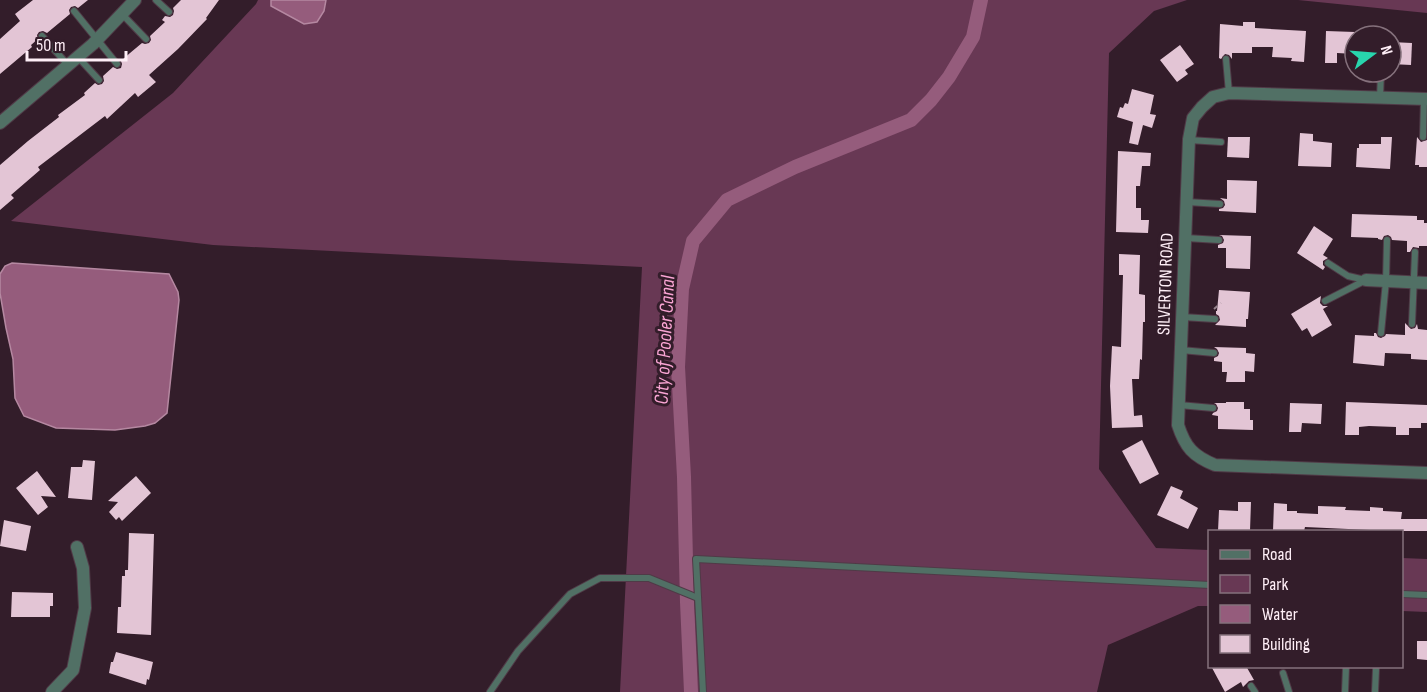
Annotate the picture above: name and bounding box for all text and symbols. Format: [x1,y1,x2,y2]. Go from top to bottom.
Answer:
scale bar [27,24,126,62]
north arrow [1343,24,1403,84]
text: 50 m [36,35,66,56]
text: N [1376,44,1396,57]
street label: SILVERTON ROAD [1153,233,1178,335]
water label: City of Pooler Canal [650,274,680,405]
legend [1208,530,1403,668]
text: Road [1262,544,1292,565]
text: Park [1262,574,1288,595]
text: Water [1262,604,1298,625]
text: Building [1262,634,1310,655]

